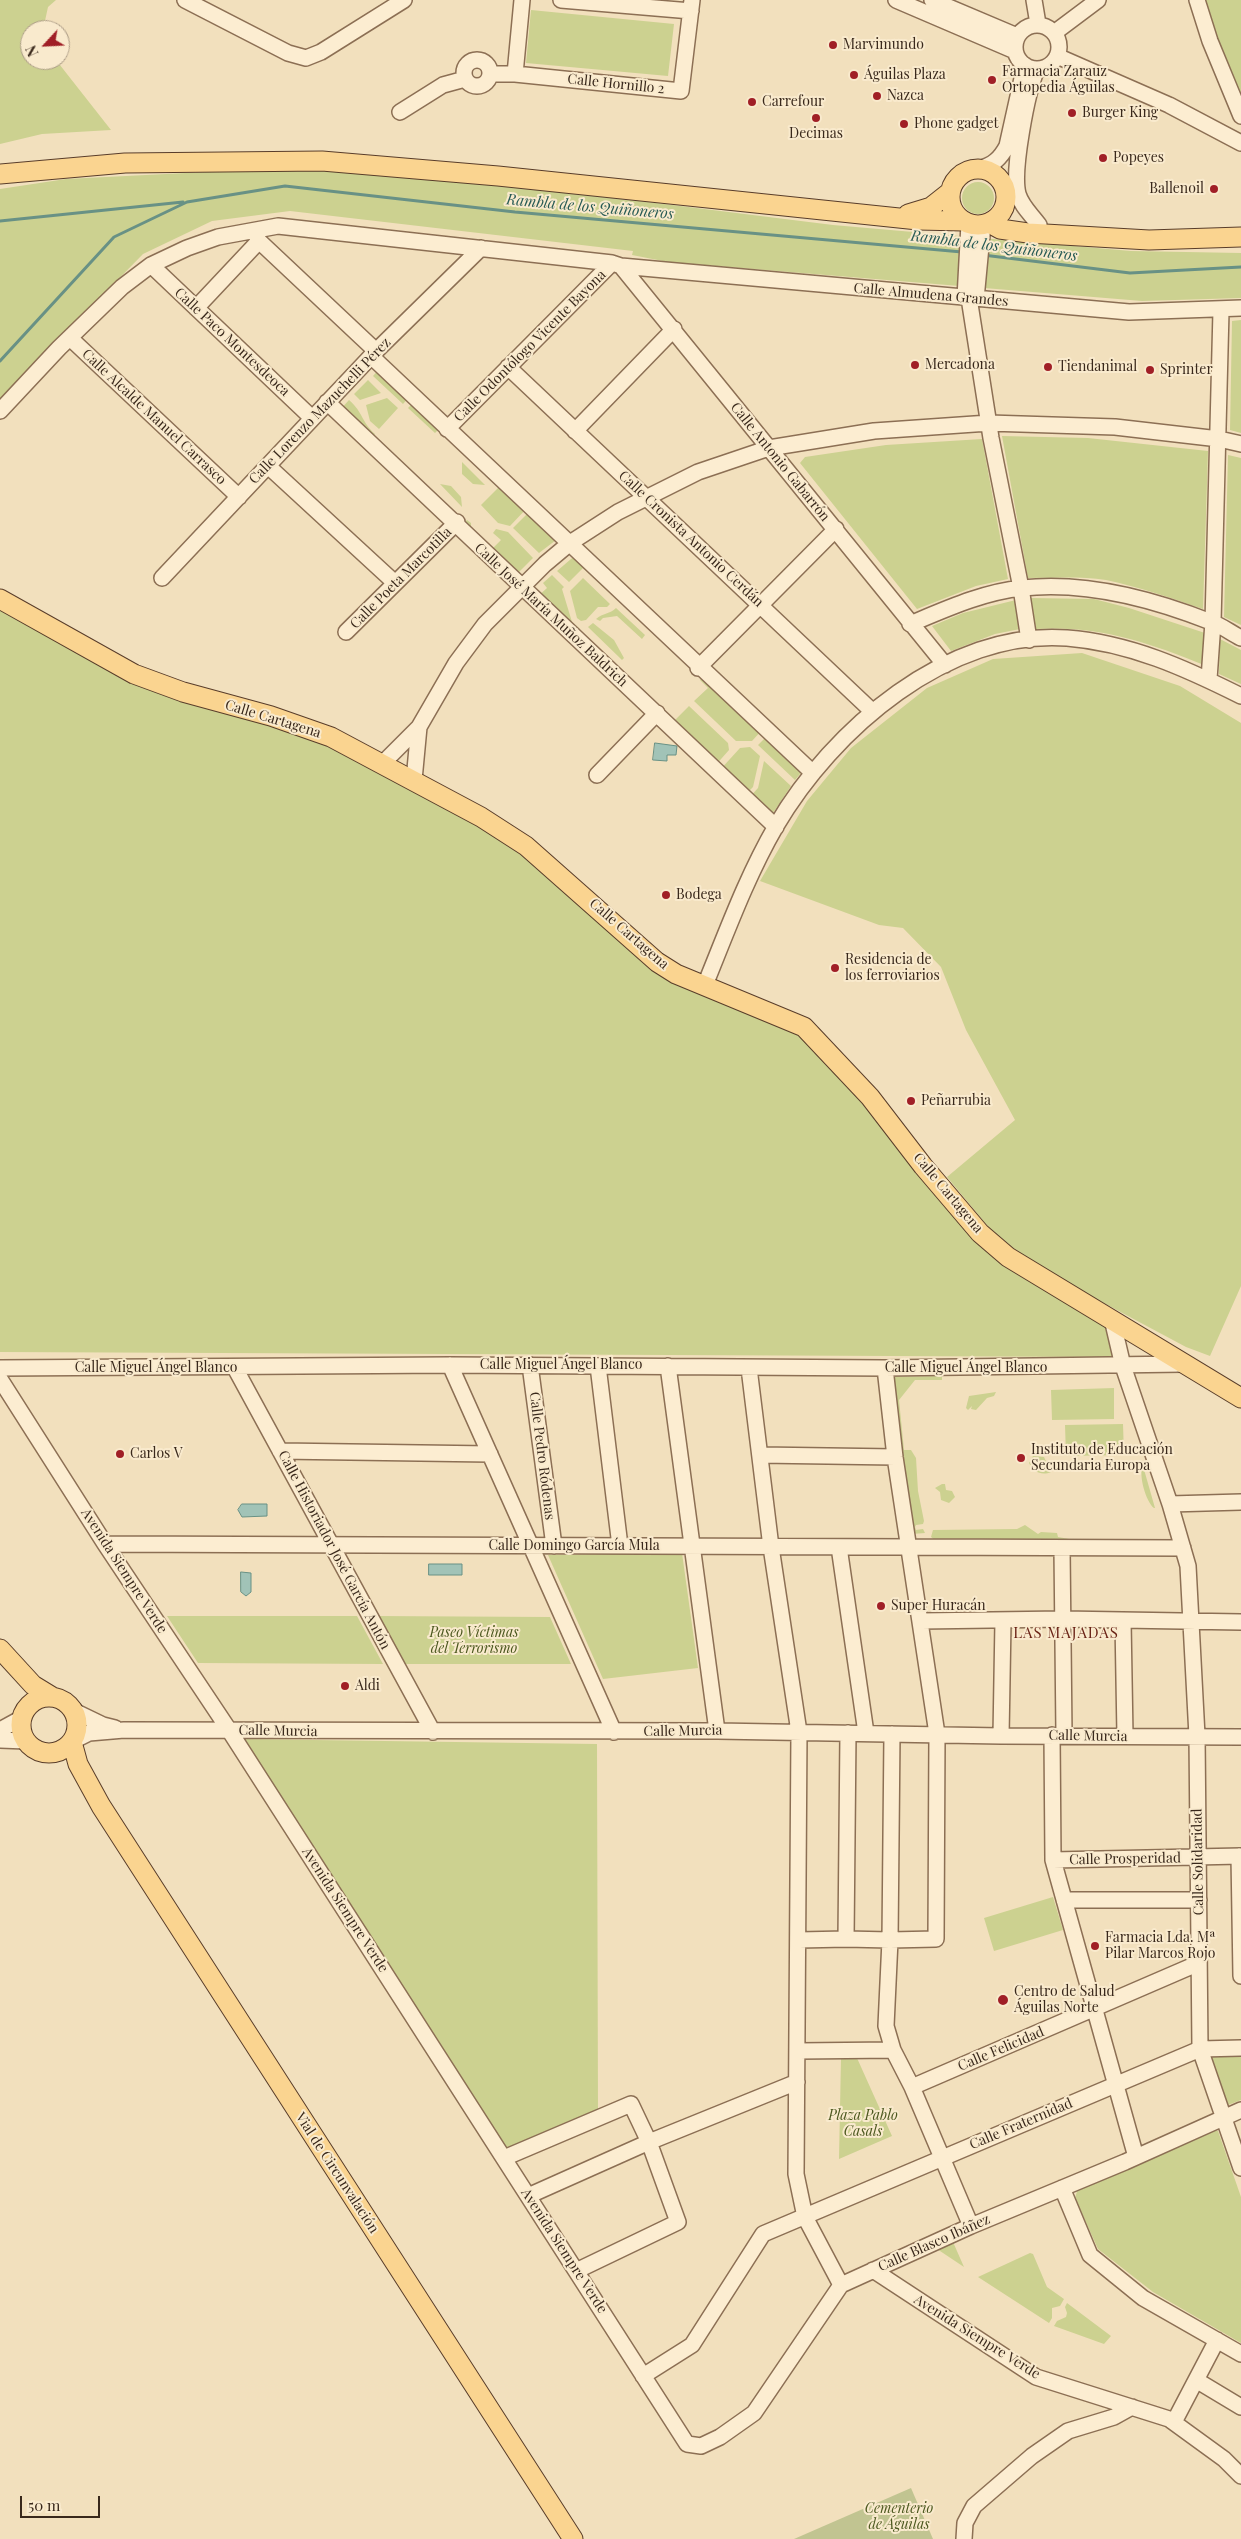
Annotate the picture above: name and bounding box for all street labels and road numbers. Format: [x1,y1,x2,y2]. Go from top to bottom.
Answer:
street label: Calle Hornillo 2 [567,71,665,97]
street label: Calle Odontólogo Vicente Bayona [451,267,609,425]
street label: Calle Almudena Grandes [853,280,1009,310]
street label: Calle Paco Montesdeoca [171,284,293,400]
street label: Calle Lorenzo Mazuchelli Pérez [246,334,394,488]
street label: Calle Alcalde Manuel Carrasco [78,346,230,488]
street label: Calle Antonio Gabarrón [727,399,833,525]
street label: Calle Cronista Antonio Cerdán [615,467,767,611]
street label: Calle Poeta Marcotilla [347,524,455,632]
street label: Calle José María Muñoz Baldrich [471,540,631,690]
street label: Calle Cartagena [223,696,323,742]
street label: Calle Cartagena [586,895,672,973]
street label: Calle Cartagena [910,1150,986,1236]
street label: Calle Miguel Ángel Blanco [480,1357,642,1373]
street label: Calle Miguel Ángel Blanco [75,1360,237,1376]
street label: Calle Miguel Ángel Blanco [885,1360,1047,1376]
street label: Calle Pedro Ródenas [526,1391,558,1521]
street label: Calle Historiador José García Antón [274,1448,394,1652]
street label: Avenida Siempre Verde [77,1505,171,1637]
street label: Calle Domingo García Mula [488,1538,660,1554]
street label: Calle Murcia [238,1722,318,1740]
street label: Calle Murcia [643,1722,723,1740]
street label: Calle Murcia [1048,1727,1128,1745]
street label: Calle Solidaridad [1189,1808,1207,1916]
street label: Avenida Siempre Verde [298,1844,392,1976]
street label: Calle Prosperidad [1069,1850,1181,1868]
street label: Calle Felicidad [955,2023,1047,2075]
street label: Calle Fraternidad [967,2095,1075,2153]
street label: Vial de Circunvalación [292,2110,382,2236]
street label: Avenida Siempre Verde [517,2185,611,2317]
street label: Calle Blasco Ibáñez [876,2211,992,2275]
street label: Avenida Siempre Verde [911,2291,1043,2383]

